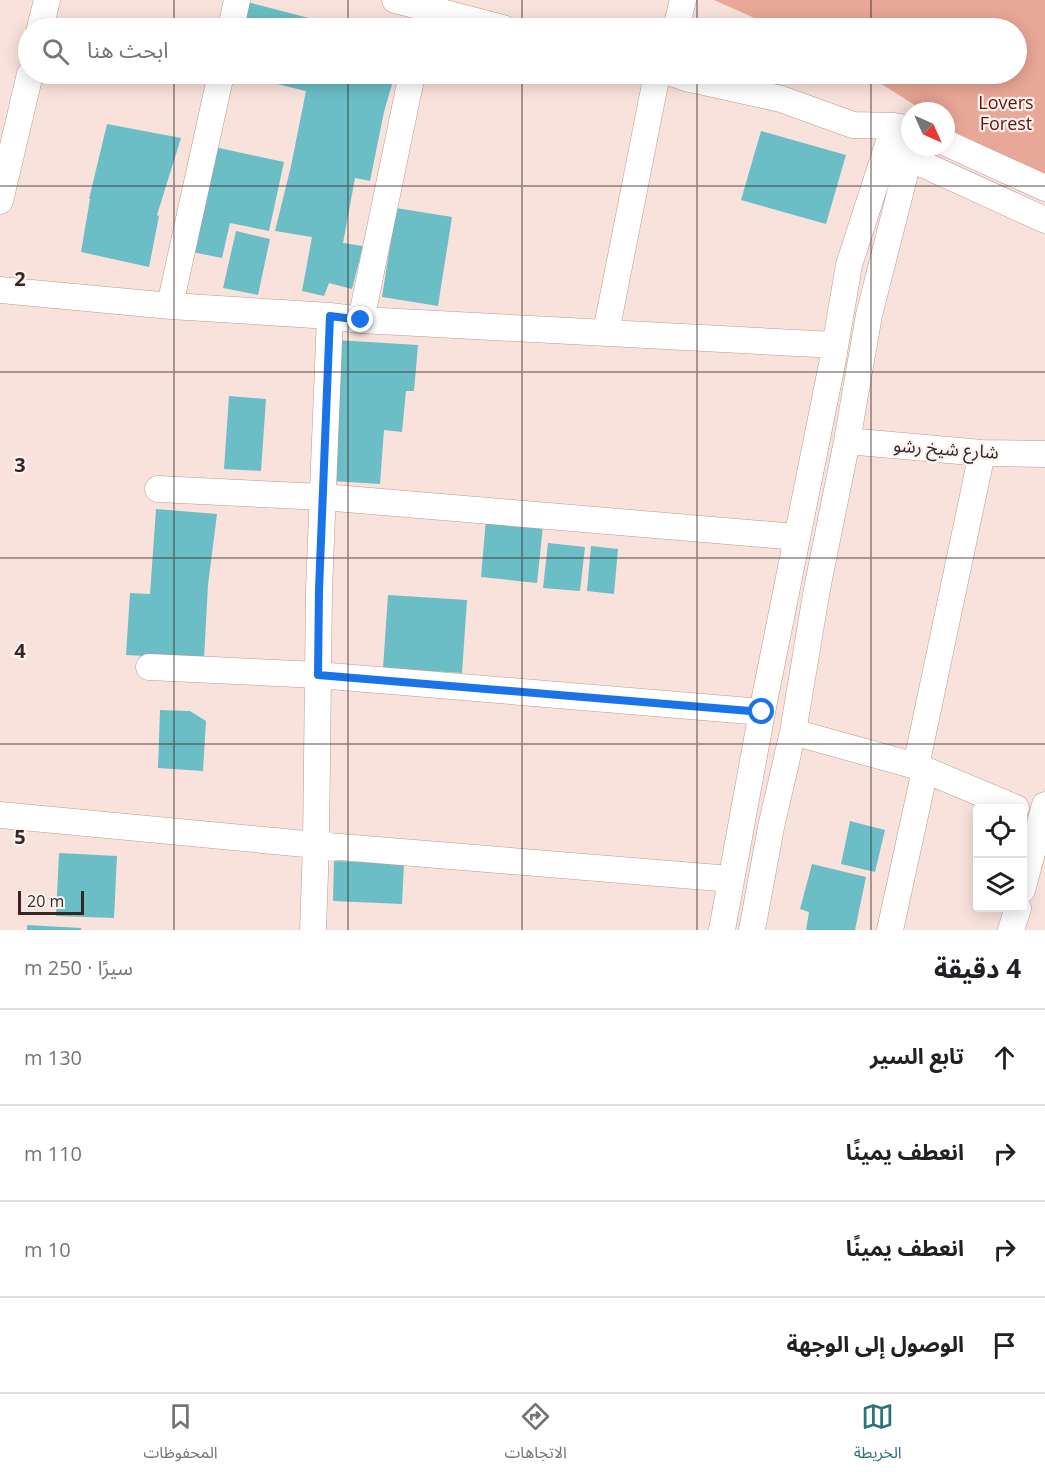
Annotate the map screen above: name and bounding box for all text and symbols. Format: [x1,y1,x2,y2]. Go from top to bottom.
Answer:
search box [18,18,1027,84]
text: ابحث هنا [87,34,169,64]
icon: search [39,35,72,68]
park label: Lovers Forest [978,90,1034,135]
north arrow [901,102,955,156]
text: 2 [14,265,26,292]
route end [347,306,373,332]
street label: شارع شيخ رشو [892,432,1000,467]
text: 3 [14,451,26,478]
text: 4 [14,637,26,664]
route start [748,698,774,724]
map controls [973,804,1027,912]
button: locate [973,804,1027,858]
text: 5 [14,823,26,850]
button: layers [973,858,1027,912]
scale bar [18,888,84,916]
text: 20 m [27,890,64,912]
text: 4 دقيقة [934,950,1021,986]
text: سيرًا · 250 m [24,954,133,981]
text: تابع السير [870,1040,964,1070]
icon: ahead [988,1041,1021,1074]
text: 130 m [24,1044,82,1071]
text: انعطف يمينًا [846,1136,964,1166]
icon: right [988,1137,1021,1170]
text: 110 m [24,1140,82,1167]
text: انعطف يمينًا [846,1232,964,1262]
icon: right [988,1233,1021,1266]
text: 10 m [24,1236,71,1263]
text: الوصول إلى الوجهة [786,1328,964,1358]
icon: arrive [988,1329,1021,1362]
tab: المحفوظات [143,1400,218,1470]
tab: الاتجاهات [504,1400,567,1470]
tab: الخريطة [854,1400,902,1470]

